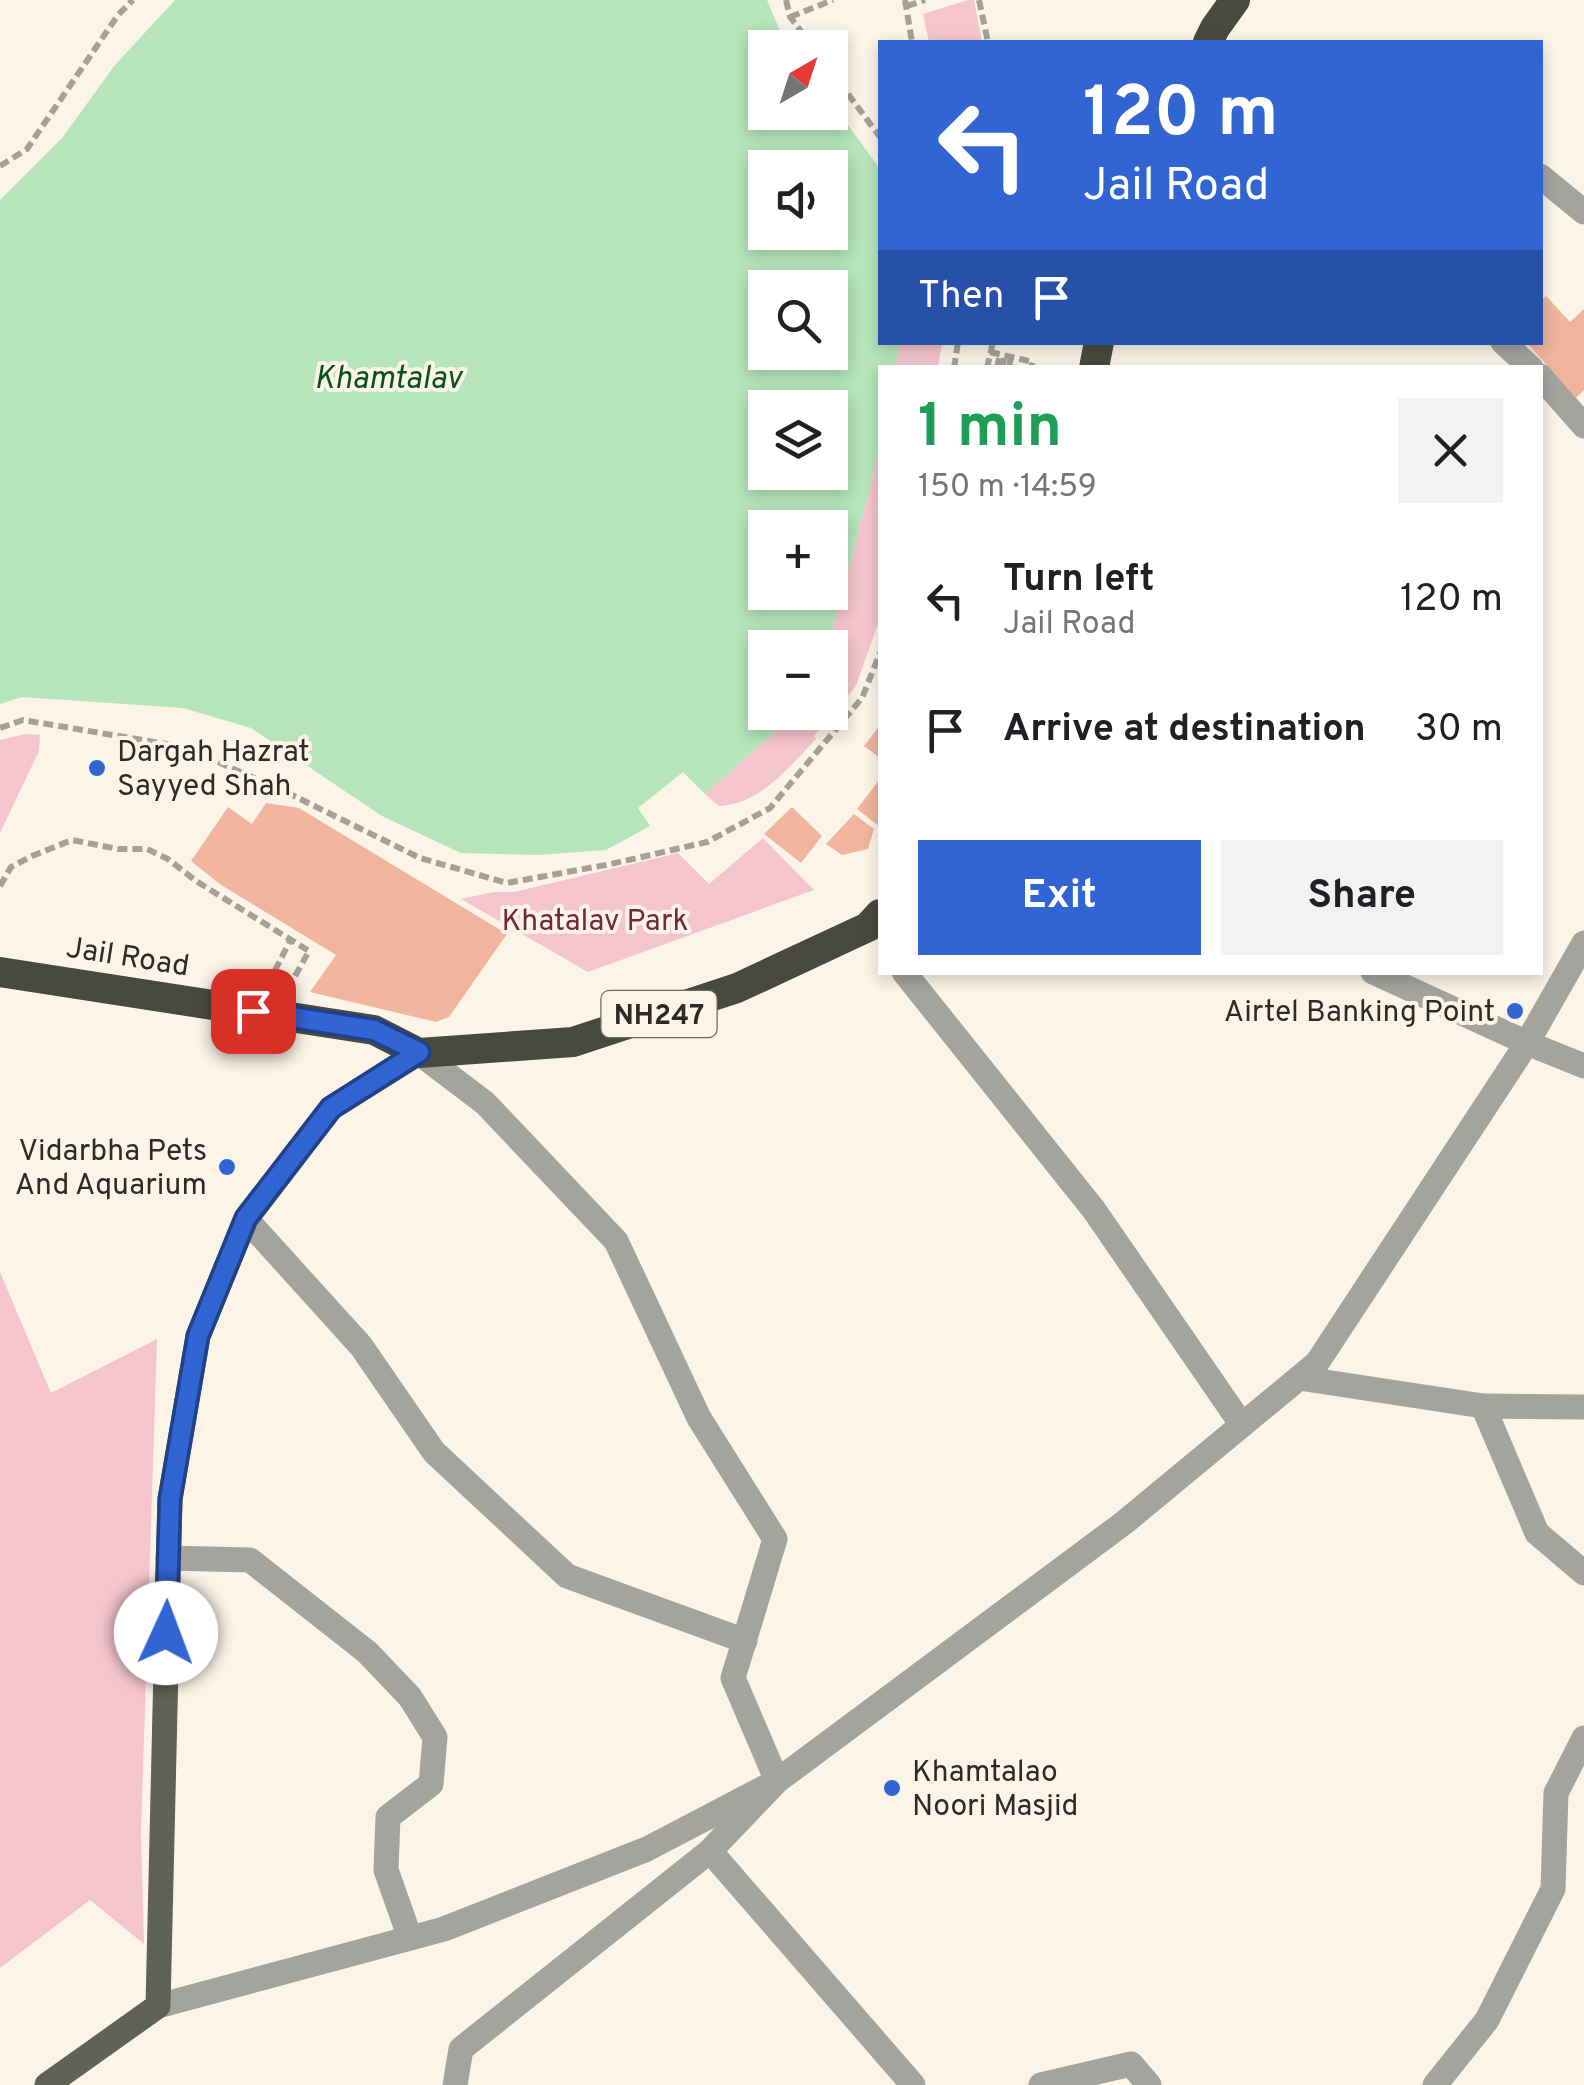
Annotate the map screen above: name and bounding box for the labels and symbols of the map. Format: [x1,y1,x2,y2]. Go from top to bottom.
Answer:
north arrow [748,30,848,130]
water label: Khamtalav [314,360,464,400]
place label: Dargah Hazrat Sayyed Shah [117,735,310,806]
marker: Dargah Hazrat Sayyed Shah [86,757,108,779]
park label: Khatalav Park [502,904,688,941]
street label: Jail Road [63,930,192,986]
pin [211,969,296,1054]
road number: NH247 [602,991,716,1037]
place label: Airtel Banking Point [1224,995,1495,1032]
marker: Airtel Banking Point [1504,1000,1526,1022]
place label: Vidarbha Pets And Aquarium [15,1134,207,1205]
marker: Vidarbha Pets And Aquarium [216,1156,238,1178]
position arrow [114,1581,218,1685]
place label: Khamtalao Noori Masjid [912,1755,1078,1826]
marker: Khamtalao Noori Masjid [881,1777,903,1799]

